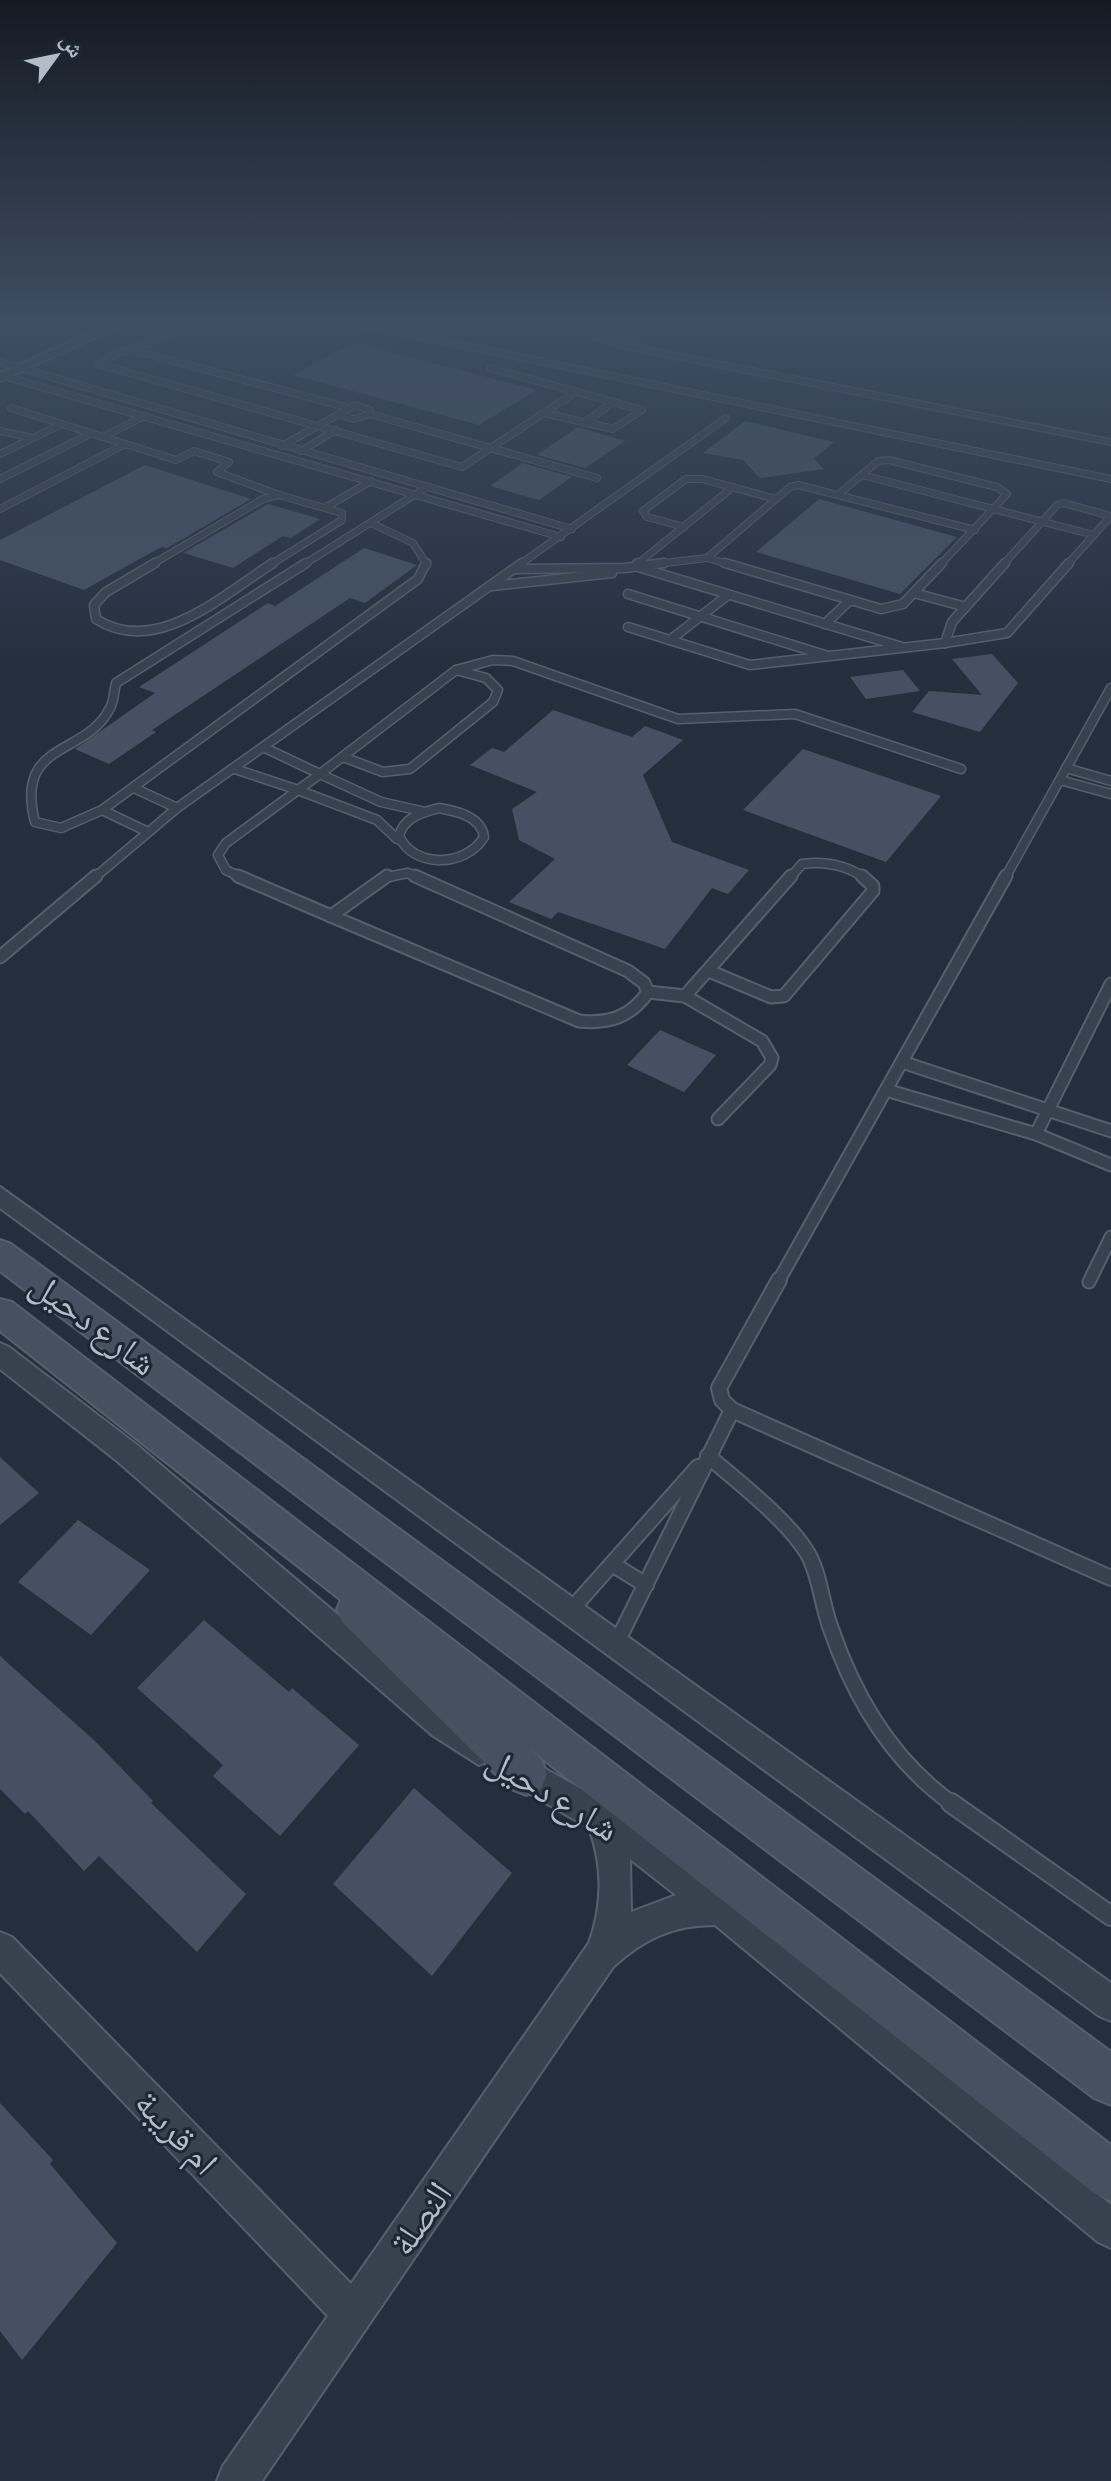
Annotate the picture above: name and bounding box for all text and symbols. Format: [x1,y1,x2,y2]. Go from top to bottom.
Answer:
north arrow [16,16,96,96]
text: ش [54,29,89,63]
street label: شارع دحيل [21,1264,164,1386]
street label: شارع دحيل [478,1740,625,1852]
street label: ام قريبة [125,2083,226,2185]
street label: النصلة [382,2174,463,2264]

